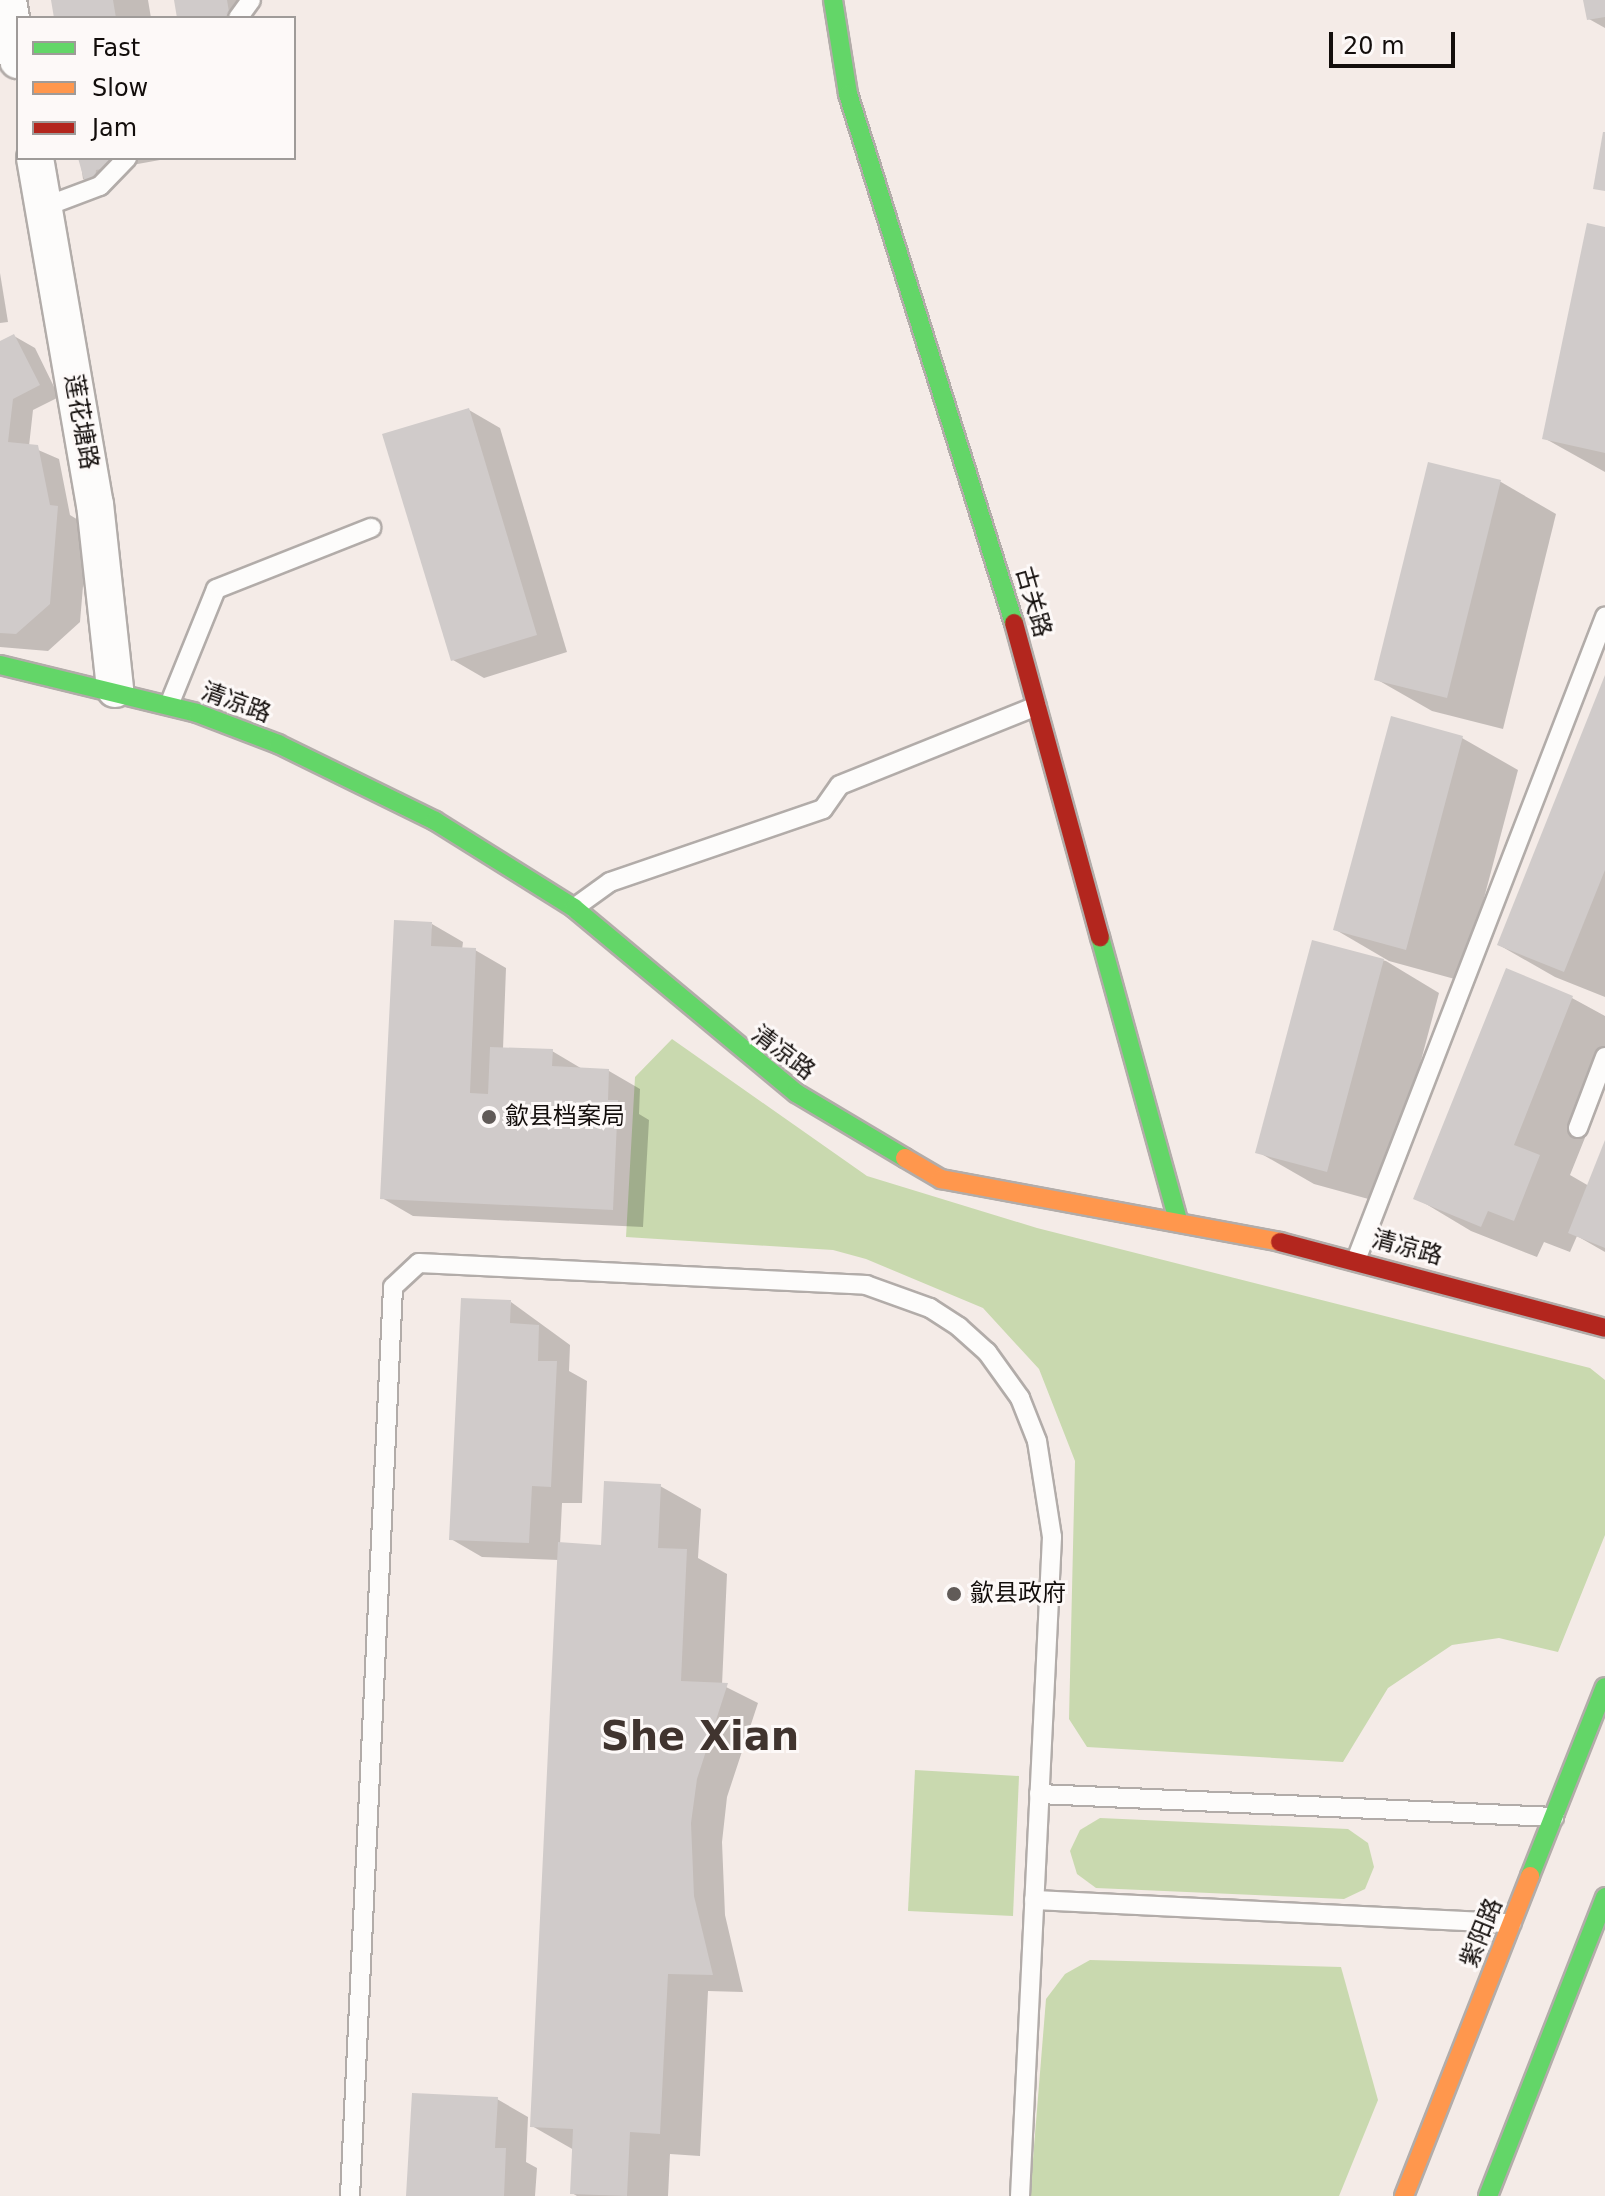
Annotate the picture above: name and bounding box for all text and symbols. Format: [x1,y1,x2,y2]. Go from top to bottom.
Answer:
legend [16,16,296,160]
scale bar [1333,16,1459,66]
text: 20 m [1343,32,1405,60]
text: Fast [92,34,140,62]
text: Slow [92,74,148,102]
text: Jam [92,114,137,142]
street label: 莲花塘路 [58,372,104,472]
street label: 古关路 [1009,563,1057,641]
street label: 清凉路 [197,677,275,729]
street label: 清凉路 [746,1020,820,1086]
place label: 歙县档案局 [505,1103,625,1131]
marker: 歙县档案局 [480,1108,498,1126]
street label: 清凉路 [1368,1225,1446,1271]
place label: 歙县政府 [970,1580,1066,1608]
marker: 歙县政府 [945,1585,963,1603]
district label: She Xian [601,1712,799,1760]
street label: 紫阳路 [1455,1894,1509,1972]

